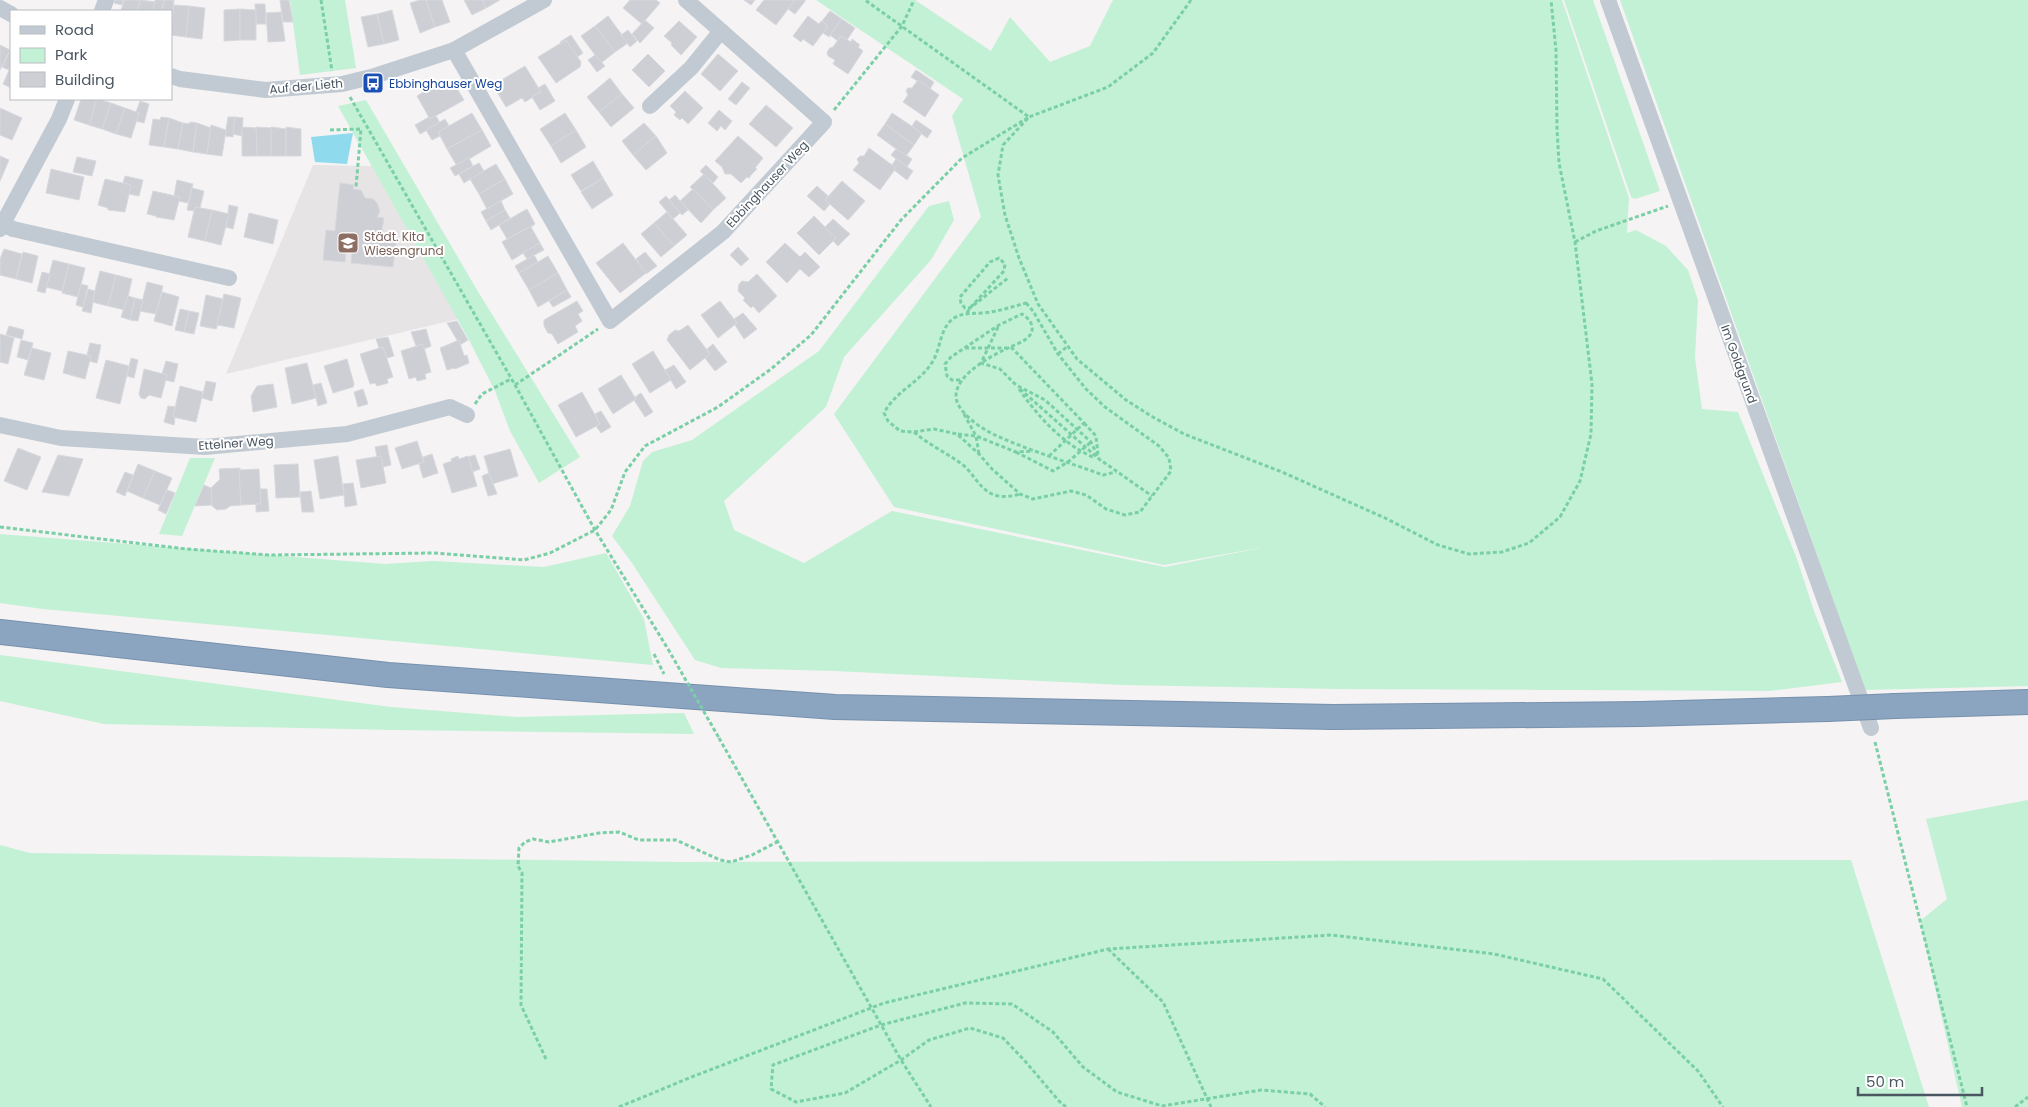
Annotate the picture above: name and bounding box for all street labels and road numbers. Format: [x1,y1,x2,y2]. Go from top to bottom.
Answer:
street label: Auf der Lieth [269,74,343,98]
street label: Ebbinghauser Weg [722,137,812,231]
street label: Im Goldgrund [1717,322,1761,406]
street label: Ettelner Weg [198,432,274,454]

